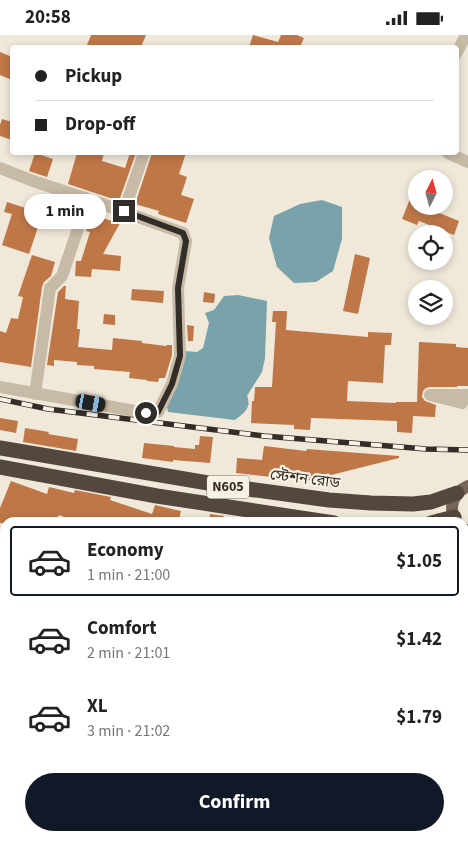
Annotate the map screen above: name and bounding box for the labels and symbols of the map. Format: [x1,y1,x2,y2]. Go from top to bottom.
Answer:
north arrow [408,170,452,215]
callout: 1 min [24,193,106,229]
route end [113,200,135,222]
car [74,393,107,413]
route start [135,402,157,424]
street label: স্টেশন রোড [269,464,341,494]
road number: N605 [207,476,249,499]

